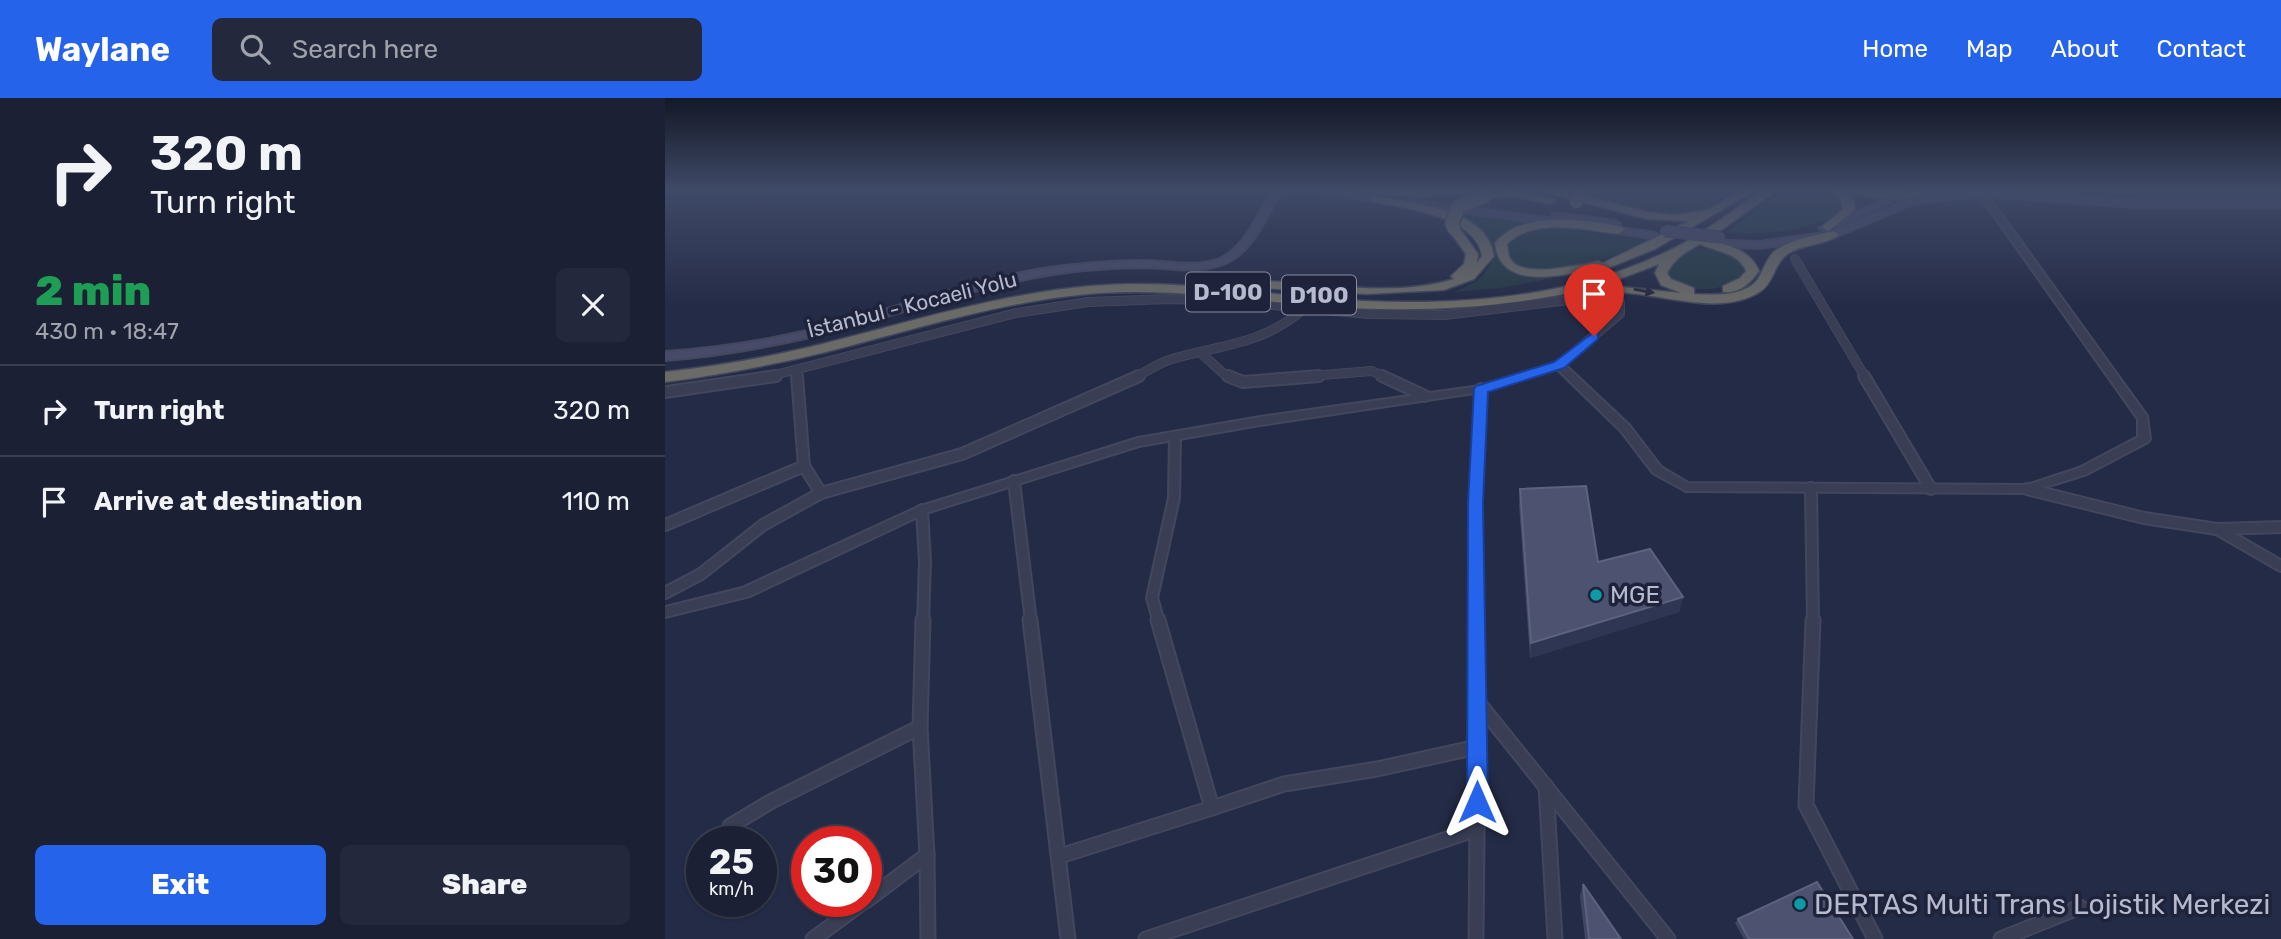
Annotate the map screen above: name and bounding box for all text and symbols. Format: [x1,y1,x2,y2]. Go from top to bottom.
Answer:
search box [212,18,702,81]
text: Waylane [35,30,170,69]
icon: search [236,30,274,68]
text: Search here [292,34,438,65]
text: Home [1862,35,1928,63]
text: Map [1966,35,2013,63]
text: About [2051,35,2119,63]
text: Contact [2157,35,2246,63]
text: 320 m [150,124,303,182]
icon: right [35,126,126,217]
text: Turn right [150,183,295,221]
pin [1564,264,1624,336]
text: 2 min [35,266,151,316]
street label: İstanbul - Kocaeli Yolu [805,266,1019,343]
button: close [556,268,630,342]
road number: D-100 [1186,272,1270,312]
icon: arrive [1575,275,1613,313]
road number: D100 [1282,276,1356,314]
one-way arrow [1633,286,1655,297]
text: 430 m · 18:47 [35,317,179,345]
icon: right [35,392,73,430]
text: Turn right [94,395,224,426]
text: 320 m [553,395,630,426]
icon: arrive [35,483,73,521]
text: Arrive at destination [94,486,362,517]
text: 110 m [562,486,630,517]
place label: MGE [1610,581,1660,609]
marker: MGE [1588,587,1604,603]
position arrow [1440,765,1514,839]
speed limit sign: 30 [791,826,882,917]
text: 25 [709,841,754,883]
button: Exit [35,845,326,925]
button: Share [340,845,630,925]
text: km/h [709,878,754,900]
place label: DERTAS Multi Trans Lojistik Merkezi [1814,888,2270,921]
marker: DERTAS Multi Trans Lojistik Merkezi [1792,896,1808,912]

